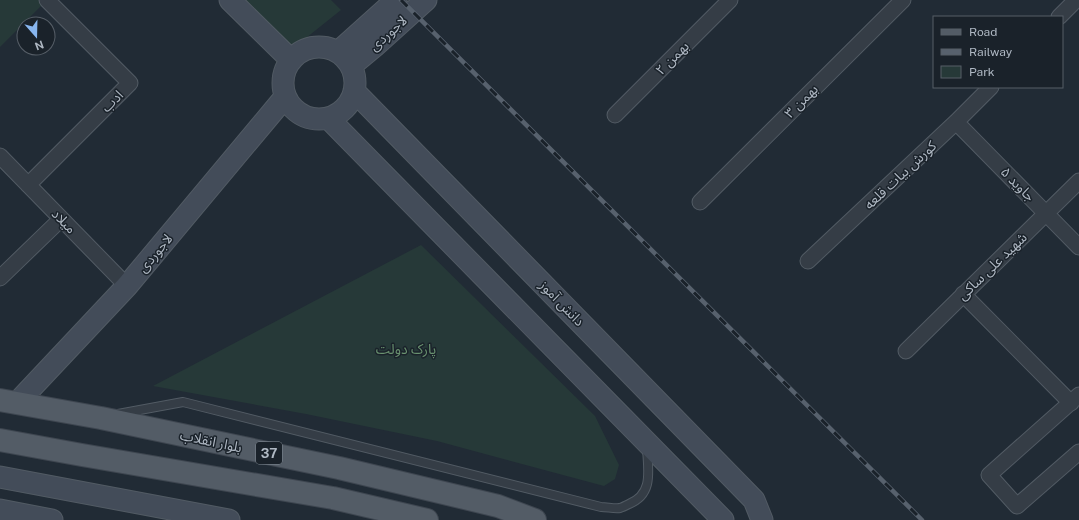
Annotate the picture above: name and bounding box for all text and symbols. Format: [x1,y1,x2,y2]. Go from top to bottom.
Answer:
street label: لاجوردی [366,12,411,55]
north arrow [16,16,56,56]
legend [933,16,1063,88]
text: Road [969,25,997,39]
text: N [33,38,46,53]
street label: بهمن ۲ [652,38,693,79]
text: Railway [969,45,1013,59]
text: Park [969,65,995,79]
street label: بهمن ۳ [781,81,822,122]
street label: ادب [98,87,126,115]
street label: کورش بیات قلعه [861,138,940,213]
street label: جاوید ۵ [997,164,1038,205]
street label: میلاد [49,206,79,237]
street label: شهید علی ساکی [954,229,1031,304]
street label: لاجوردی [134,231,176,276]
street label: دانش آموز [535,276,588,330]
park label: پارک دولت [376,341,436,359]
street label: بلوار انقلاب [178,427,244,456]
road number: 37 [256,442,282,464]

